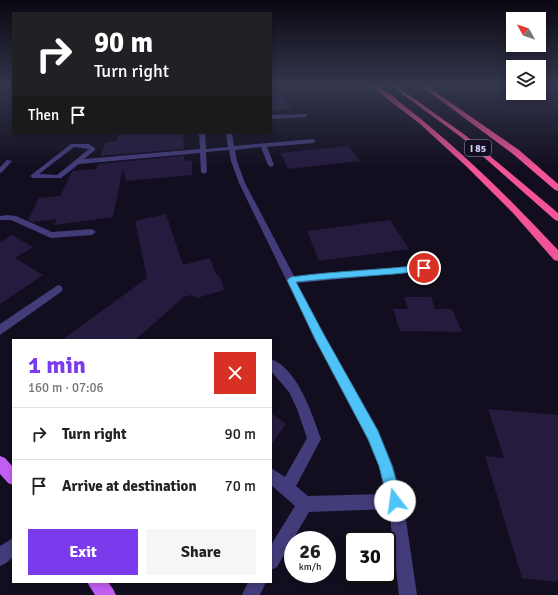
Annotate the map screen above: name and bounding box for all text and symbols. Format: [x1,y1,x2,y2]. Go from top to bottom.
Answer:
north arrow [506,12,546,52]
map controls [506,12,546,100]
text: 90 m [94,26,153,60]
icon: right [28,28,80,80]
text: Turn right [94,60,169,82]
button: layers [506,60,546,100]
icon: arrive [67,104,89,126]
text: Then [28,106,59,124]
road number: I 85 [465,140,491,156]
pin [407,251,441,285]
icon: arrive [413,257,435,279]
text: 1 min [28,350,86,380]
button: close [214,352,256,394]
text: 160 m · 07:06 [28,380,104,396]
icon: right [28,423,50,445]
text: Turn right [62,425,127,443]
text: 90 m [225,425,256,443]
icon: arrive [28,475,50,497]
text: Arrive at destination [62,477,197,495]
text: 70 m [225,477,256,495]
position arrow [374,480,416,522]
button: Exit [28,529,138,575]
button: Share [146,529,256,575]
speed limit sign: 30 [344,531,396,583]
text: 26 [299,539,321,564]
text: km/h [299,561,321,573]

